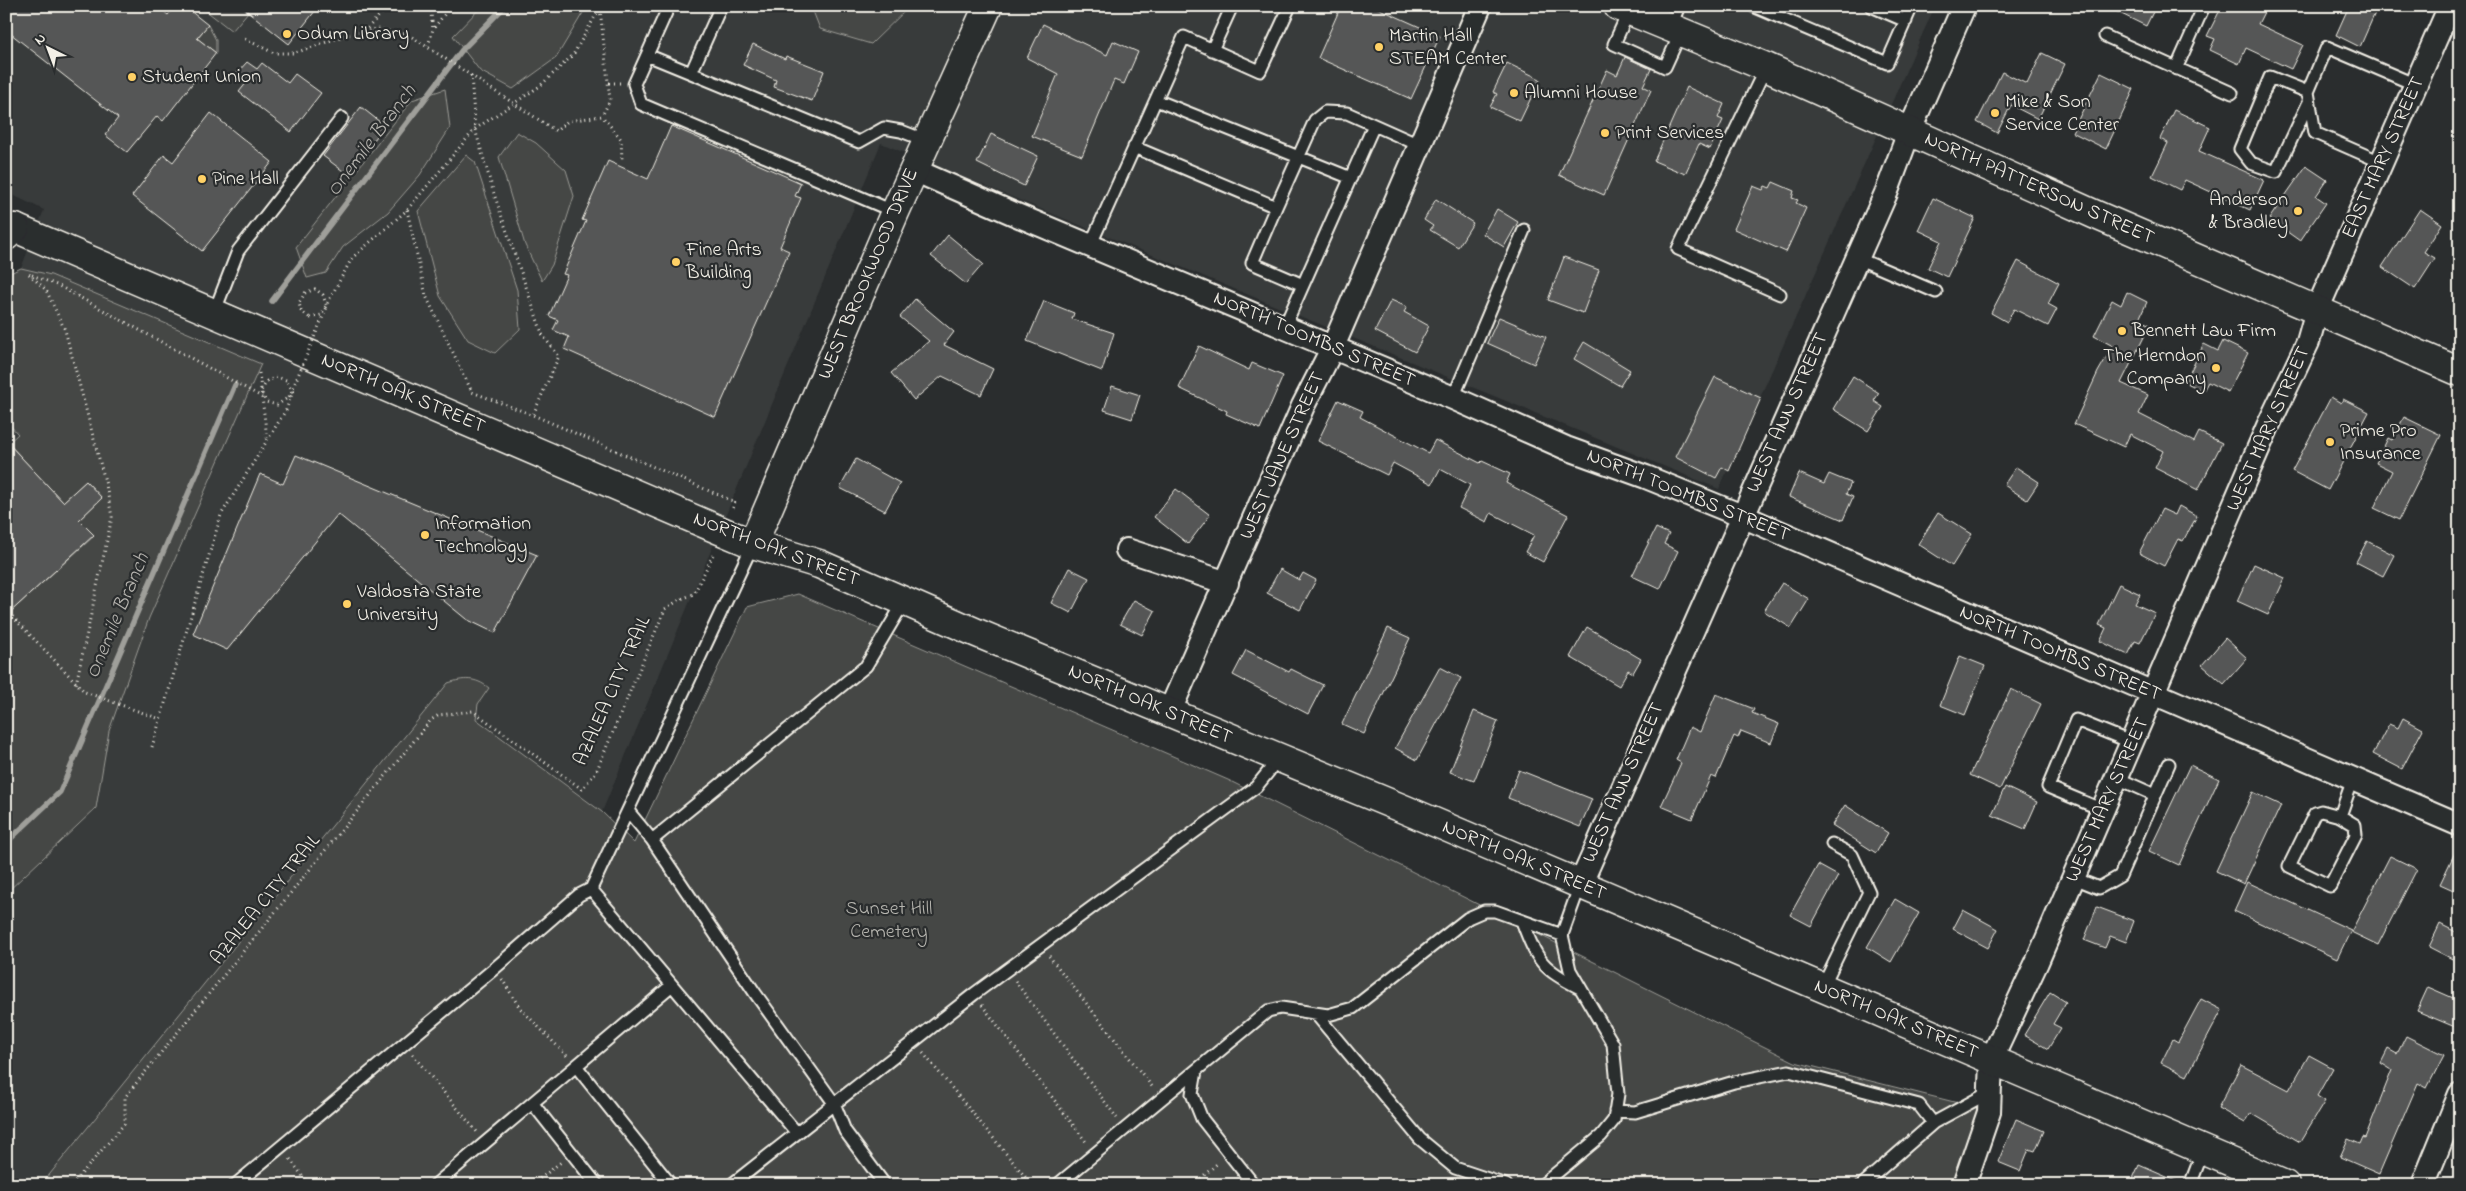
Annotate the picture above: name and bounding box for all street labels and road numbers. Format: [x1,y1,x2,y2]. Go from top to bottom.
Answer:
street label: EAST MARY STREET [2335,72,2433,244]
street label: NORTH PATTERSON STREET [1919,125,2159,253]
street label: WEST BROOKWOOD DRIVE [811,164,927,384]
street label: NORTH TOOMBS STREET [1209,284,1419,396]
street label: WEST ANN STREET [1740,328,1836,498]
street label: WEST MARY STREET [2220,342,2318,516]
street label: NORTH OAK STREET [316,346,490,442]
street label: WEST JANE STREET [1233,368,1333,544]
street label: NORTH TOOMBS STREET [1582,442,1794,550]
street label: NORTH OAK STREET [689,505,863,595]
street label: NORTH TOOMBS STREET [1955,598,2165,710]
street label: AZALEA CITY TRAIL [567,611,659,770]
street label: NORTH OAK STREET [1063,657,1237,753]
street label: WEST ANN STREET [1576,698,1672,868]
street label: WEST MARY STREET [2059,713,2157,887]
street label: NORTH OAK STREET [1437,813,1611,909]
street label: AZALEA CITY TRAIL [204,828,328,972]
street label: NORTH OAK STREET [1809,972,1983,1068]

